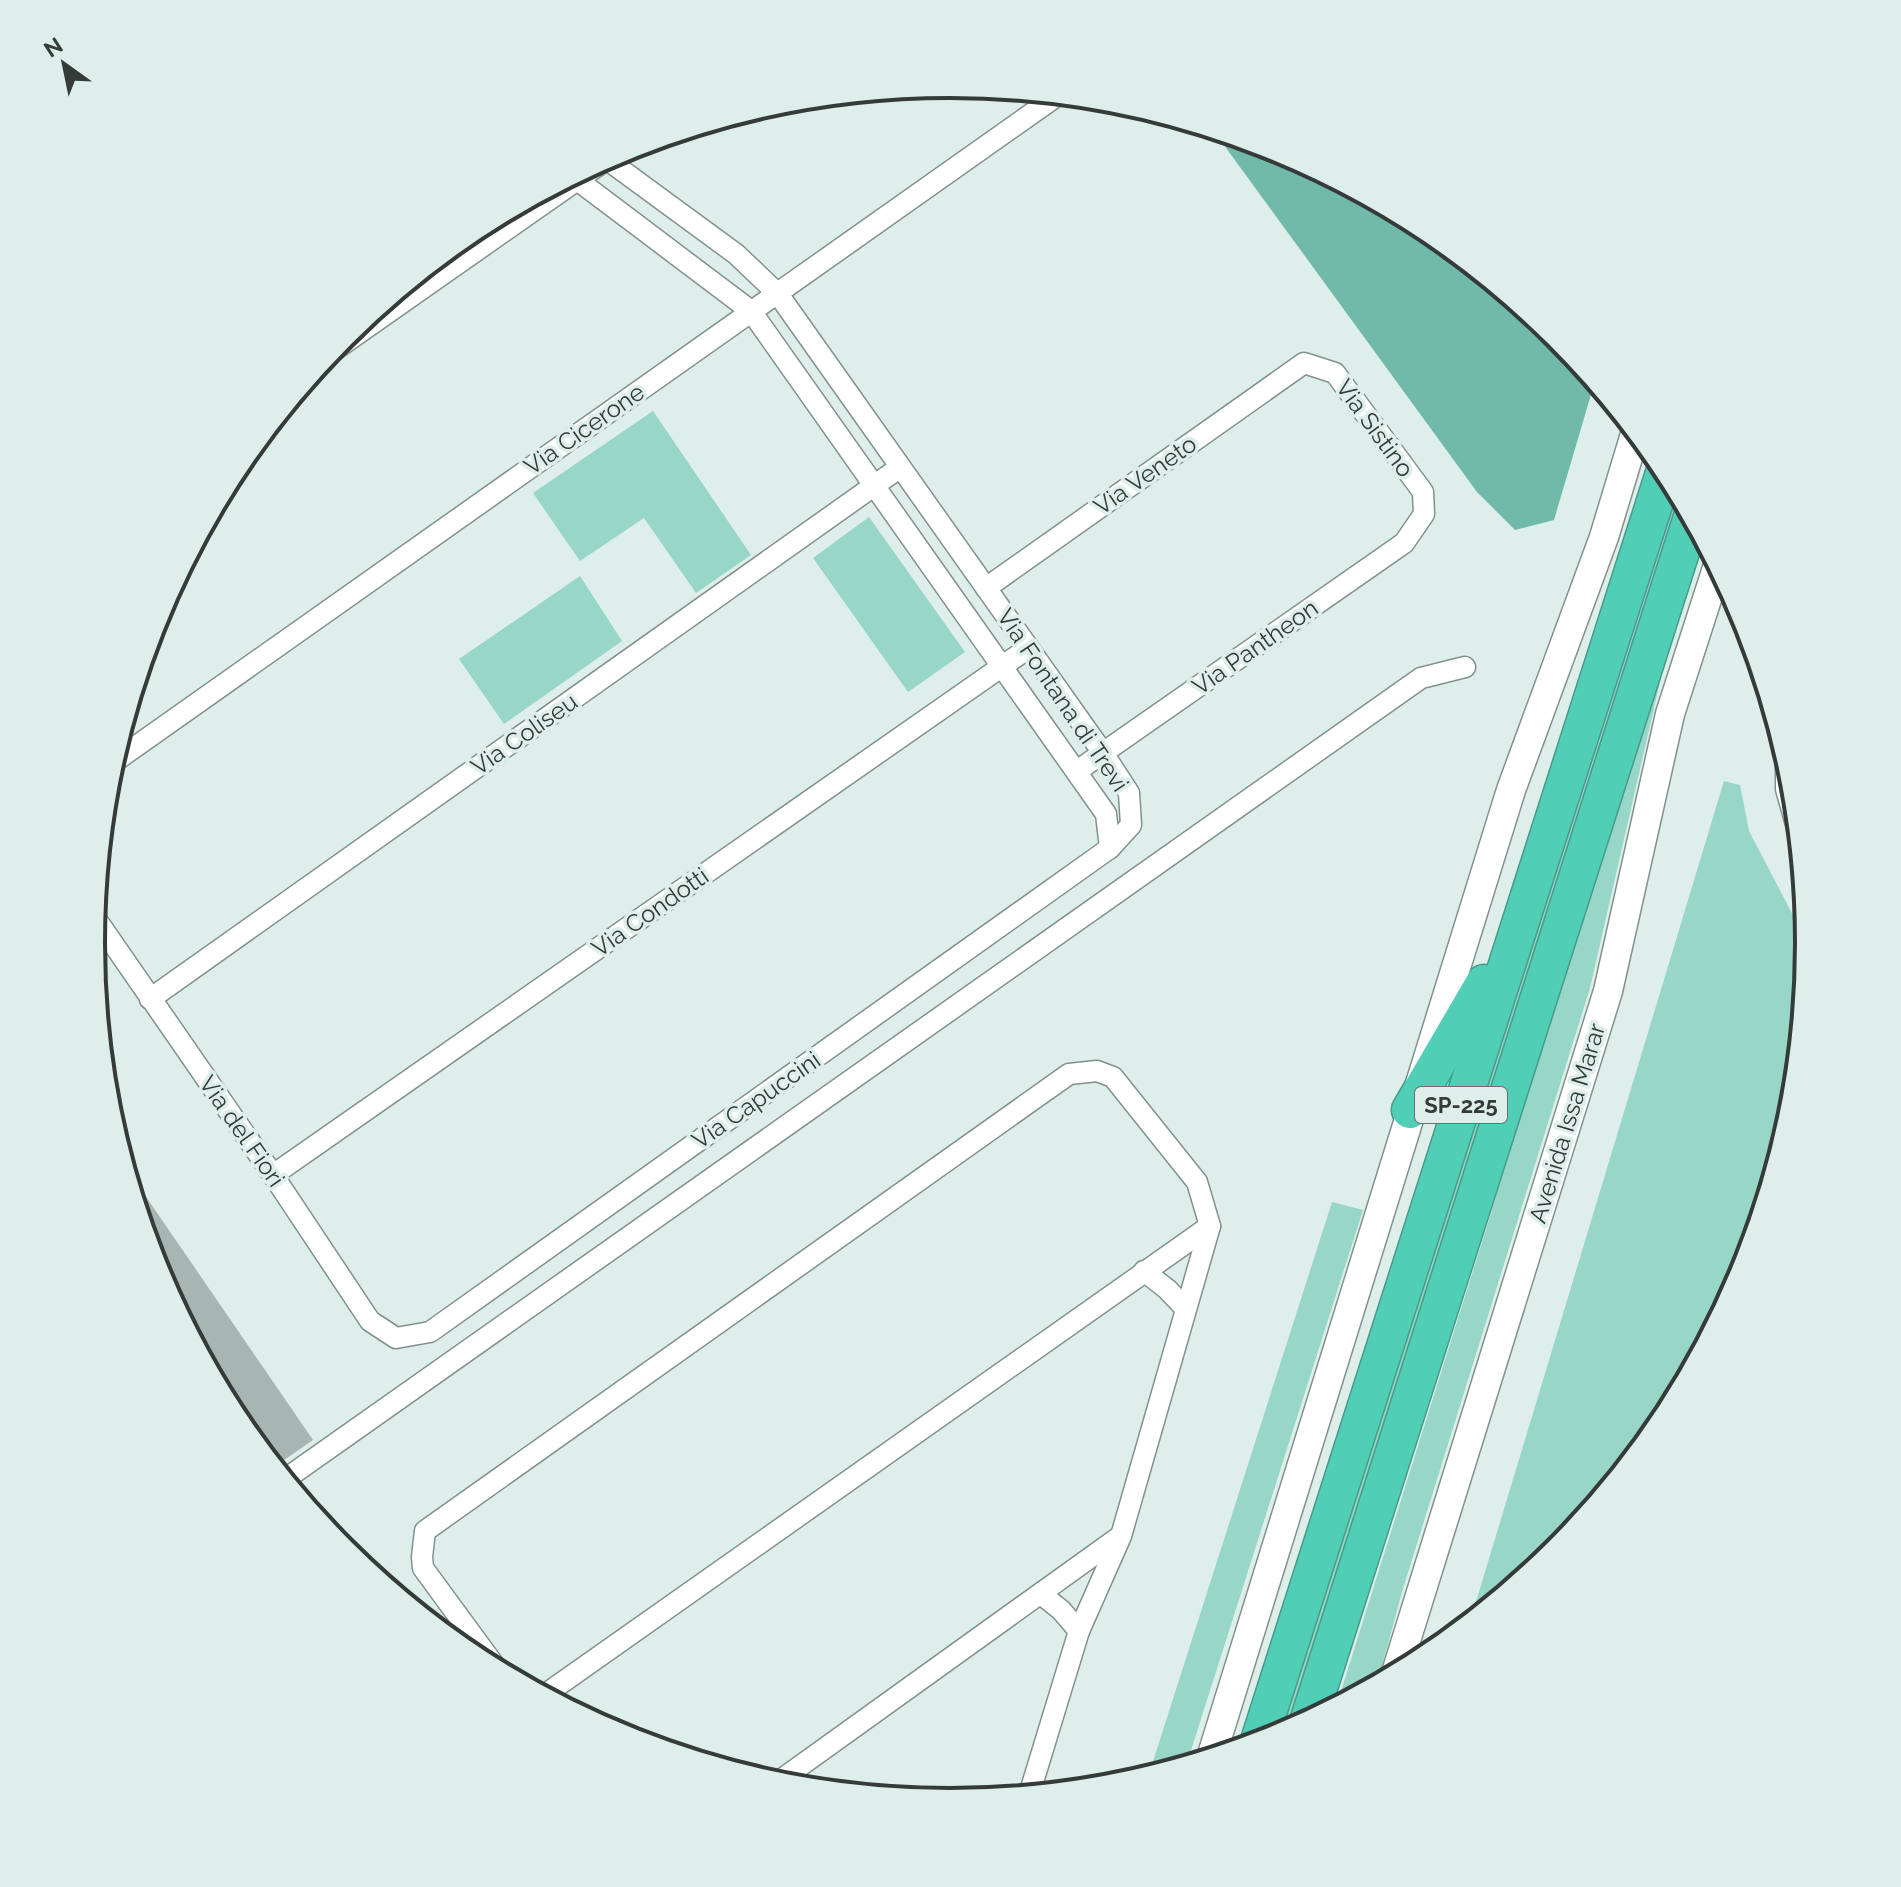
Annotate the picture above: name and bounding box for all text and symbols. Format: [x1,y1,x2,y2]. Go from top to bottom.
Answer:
north arrow [24,24,104,104]
text: N [39,32,67,63]
street label: Via Sistino [1330,373,1420,483]
street label: Via Cicerone [518,377,650,481]
street label: Via Veneto [1088,429,1202,521]
street label: Via Pantheon [1187,593,1323,701]
street label: Via Fontana di Trevi [991,603,1135,797]
street label: Via Coliseu [465,687,583,781]
street label: Via Condotti [586,861,714,963]
street label: Avenida Issa Marar [1523,1019,1611,1226]
street label: Via Capuccini [686,1045,826,1155]
street label: Via del Fiori [193,1070,291,1192]
road number: SP-225 [1415,1087,1507,1123]

